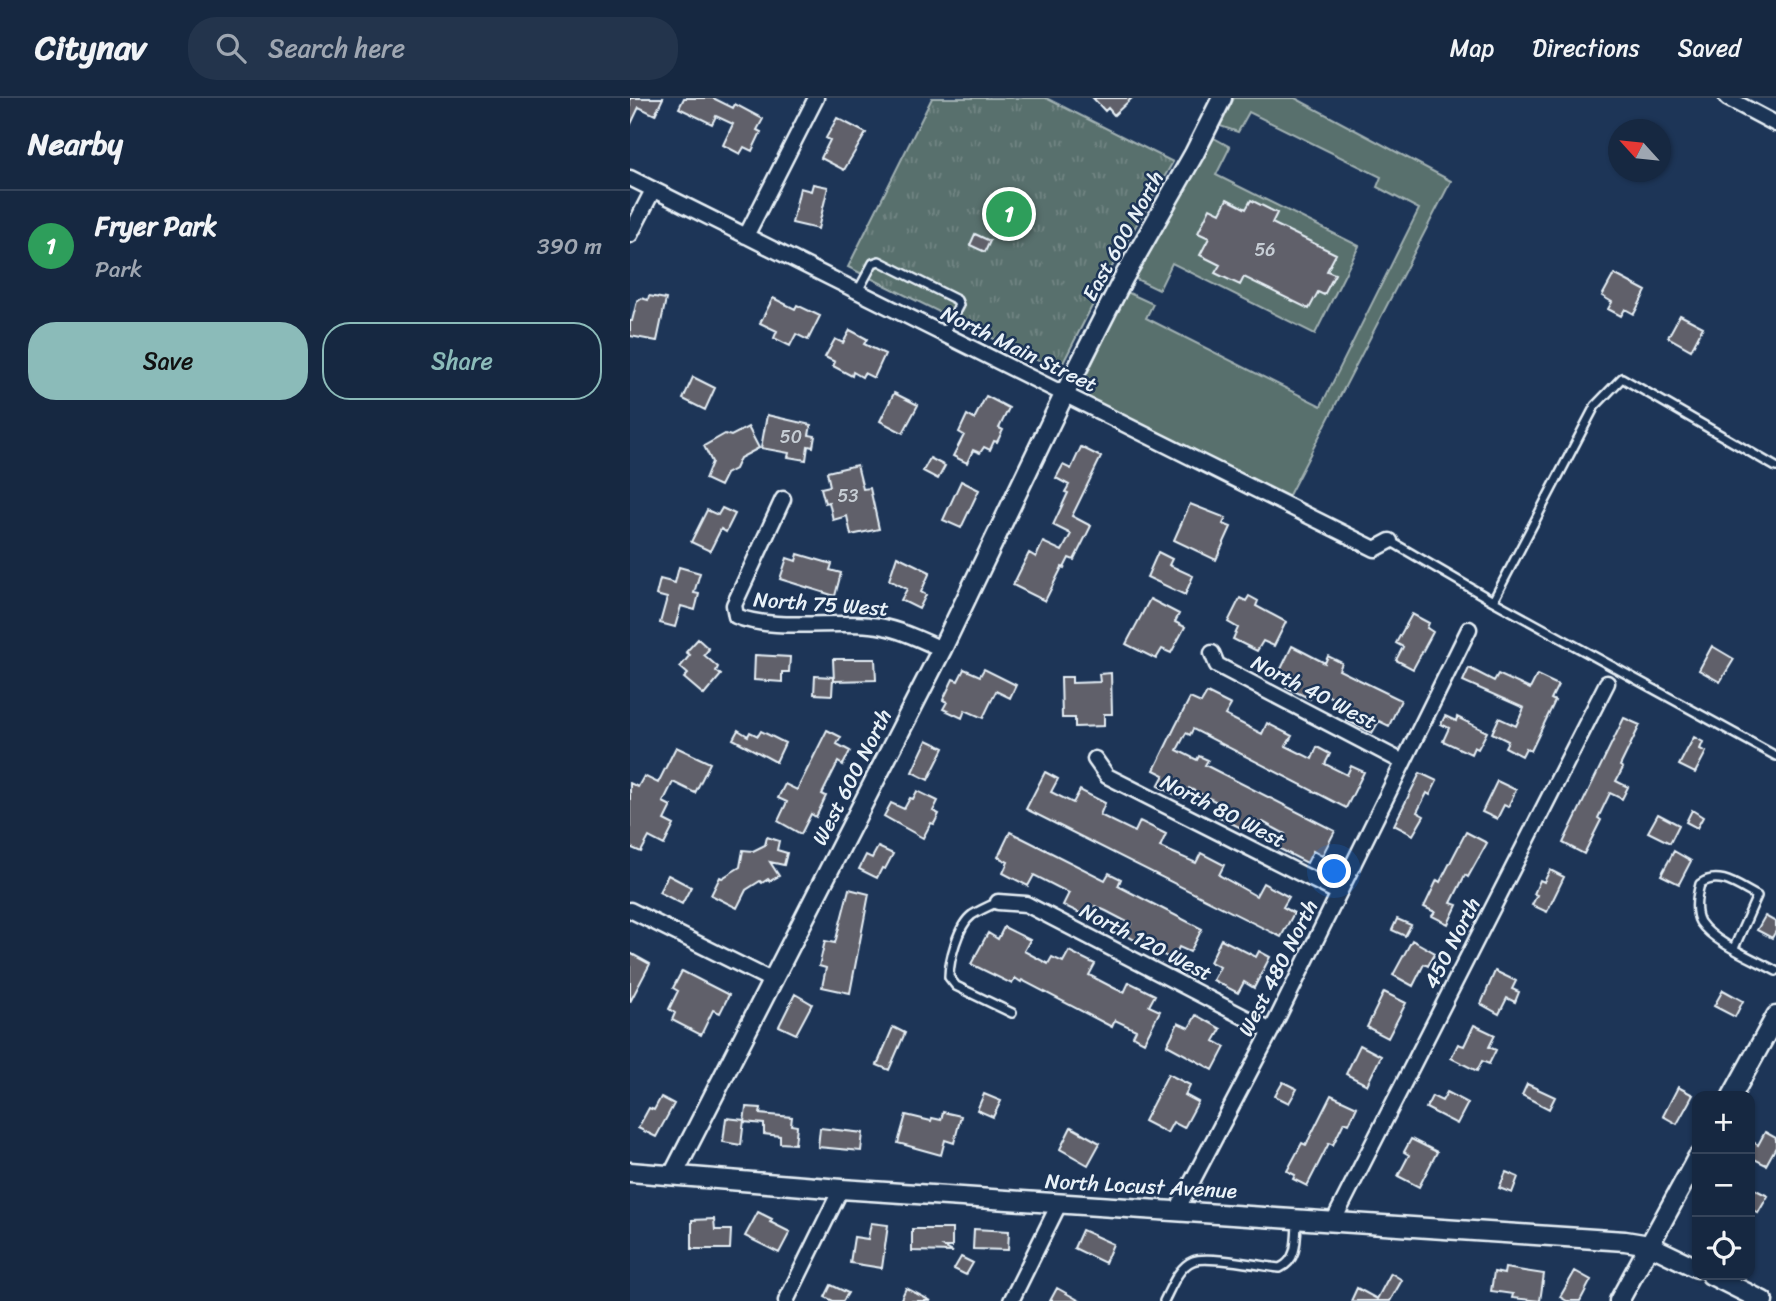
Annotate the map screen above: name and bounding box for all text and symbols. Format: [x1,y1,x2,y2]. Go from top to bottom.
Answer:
search box [188,17,678,80]
text: Citynav [35,19,146,77]
text: Search here [268,25,405,71]
text: Map [1450,27,1494,69]
text: Directions [1532,27,1640,69]
text: Saved [1678,27,1741,69]
icon: search [212,29,250,67]
text: Nearby [28,117,123,171]
north arrow [1608,119,1671,182]
street label: East 600 North [1071,164,1175,308]
pin: 1 [986,188,1032,240]
text: Fryer Park [95,203,217,249]
text: 1 [46,226,56,267]
text: 390 m [537,226,602,267]
house number: 56 [1254,234,1276,266]
text: Park [95,249,142,290]
street label: North Main Street [934,295,1104,403]
button: Save [28,322,308,400]
button: Share [322,322,602,400]
house number: 50 [780,421,802,453]
house number: 53 [838,480,859,512]
street label: North 75 West [752,580,890,628]
street label: North 40 West [1244,644,1384,740]
street label: West 600 North [801,702,903,852]
street label: North 80 West [1153,763,1293,859]
your location [1317,854,1351,888]
street label: 450 North [1413,890,1491,996]
street label: North 120 West [1073,892,1219,992]
street label: West 480 North [1227,893,1329,1043]
map controls [1692,1091,1755,1280]
button: + [1692,1091,1755,1154]
button: − [1692,1154,1755,1217]
street label: North Locust Avenue [1044,1162,1238,1210]
button: locate [1692,1217,1755,1280]

